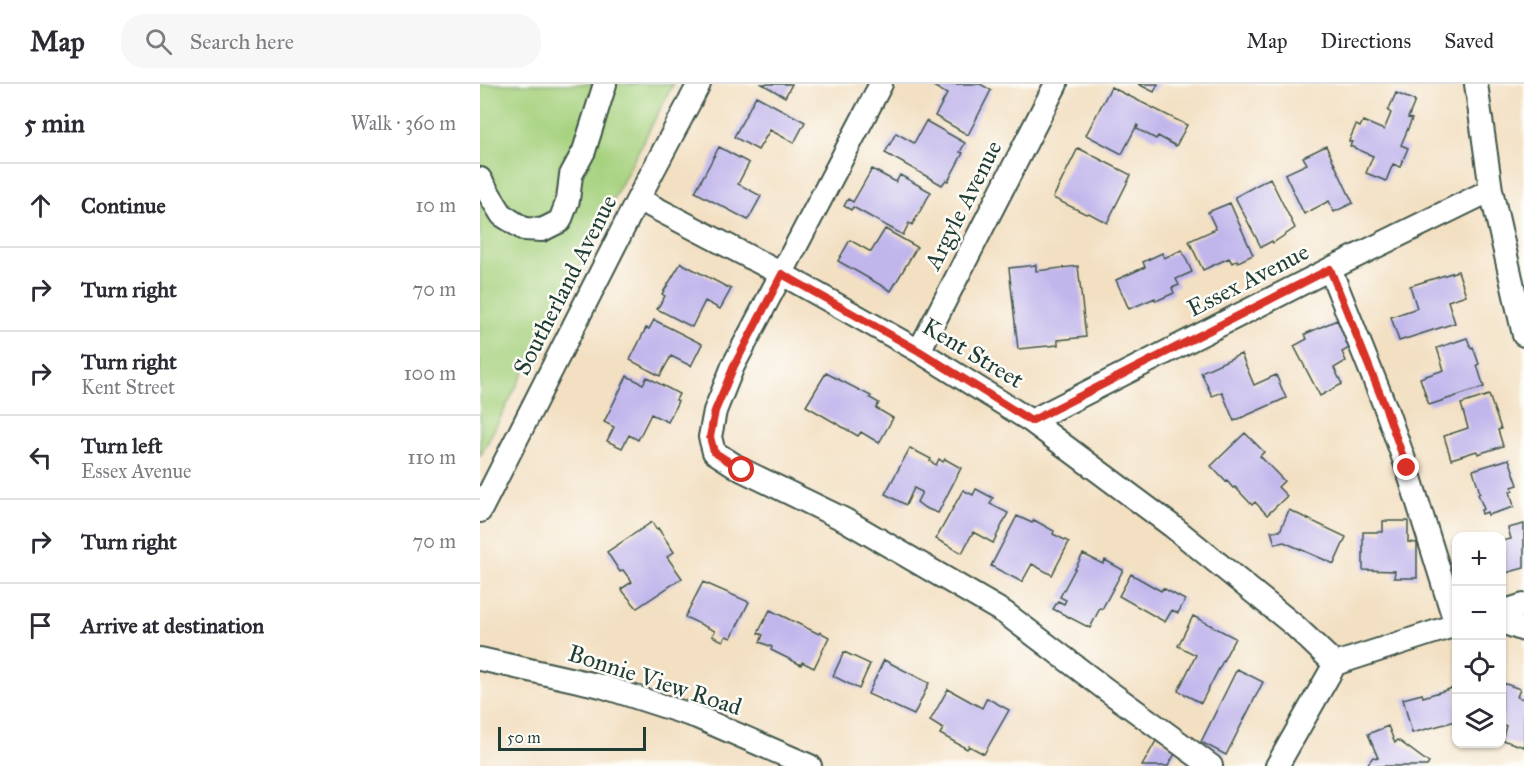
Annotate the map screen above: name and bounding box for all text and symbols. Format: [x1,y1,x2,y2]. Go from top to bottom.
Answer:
search box [121,14,541,68]
text: Map [30,24,85,59]
icon: search [142,25,175,58]
text: Search here [190,28,294,55]
text: Map [1247,28,1288,54]
text: Directions [1321,28,1411,54]
text: Saved [1444,28,1494,54]
text: 5 min [24,107,85,139]
text: Walk · 360 m [351,111,456,135]
street label: Argyle Avenue [917,135,1008,276]
icon: ahead [24,189,57,222]
street label: Southerland Avenue [507,190,623,380]
text: Continue [81,192,166,219]
text: 10 m [415,193,456,217]
street label: Essex Avenue [1182,237,1314,323]
icon: right [24,273,57,306]
text: Turn right [81,276,177,303]
text: 70 m [413,277,456,301]
street label: Kent Street [917,311,1030,395]
text: Turn right [81,348,177,375]
icon: right [24,357,57,390]
text: 100 m [404,361,456,385]
text: Kent Street [81,375,175,399]
text: Turn left [81,432,163,459]
icon: left [24,441,57,474]
text: 110 m [408,445,456,469]
route end [1393,454,1419,480]
route start [728,456,754,482]
text: Essex Avenue [81,459,191,483]
icon: right [24,525,57,558]
text: Turn right [81,528,177,555]
text: 70 m [413,529,456,553]
map controls [1452,532,1506,748]
button: + [1452,532,1506,586]
button: − [1452,586,1506,640]
icon: arrive [24,609,57,642]
text: Arrive at destination [81,612,264,639]
street label: Bonnie View Road [564,638,746,722]
button: locate [1452,640,1506,694]
button: layers [1452,694,1506,748]
scale bar [498,724,646,752]
text: 50 m [507,728,541,747]

